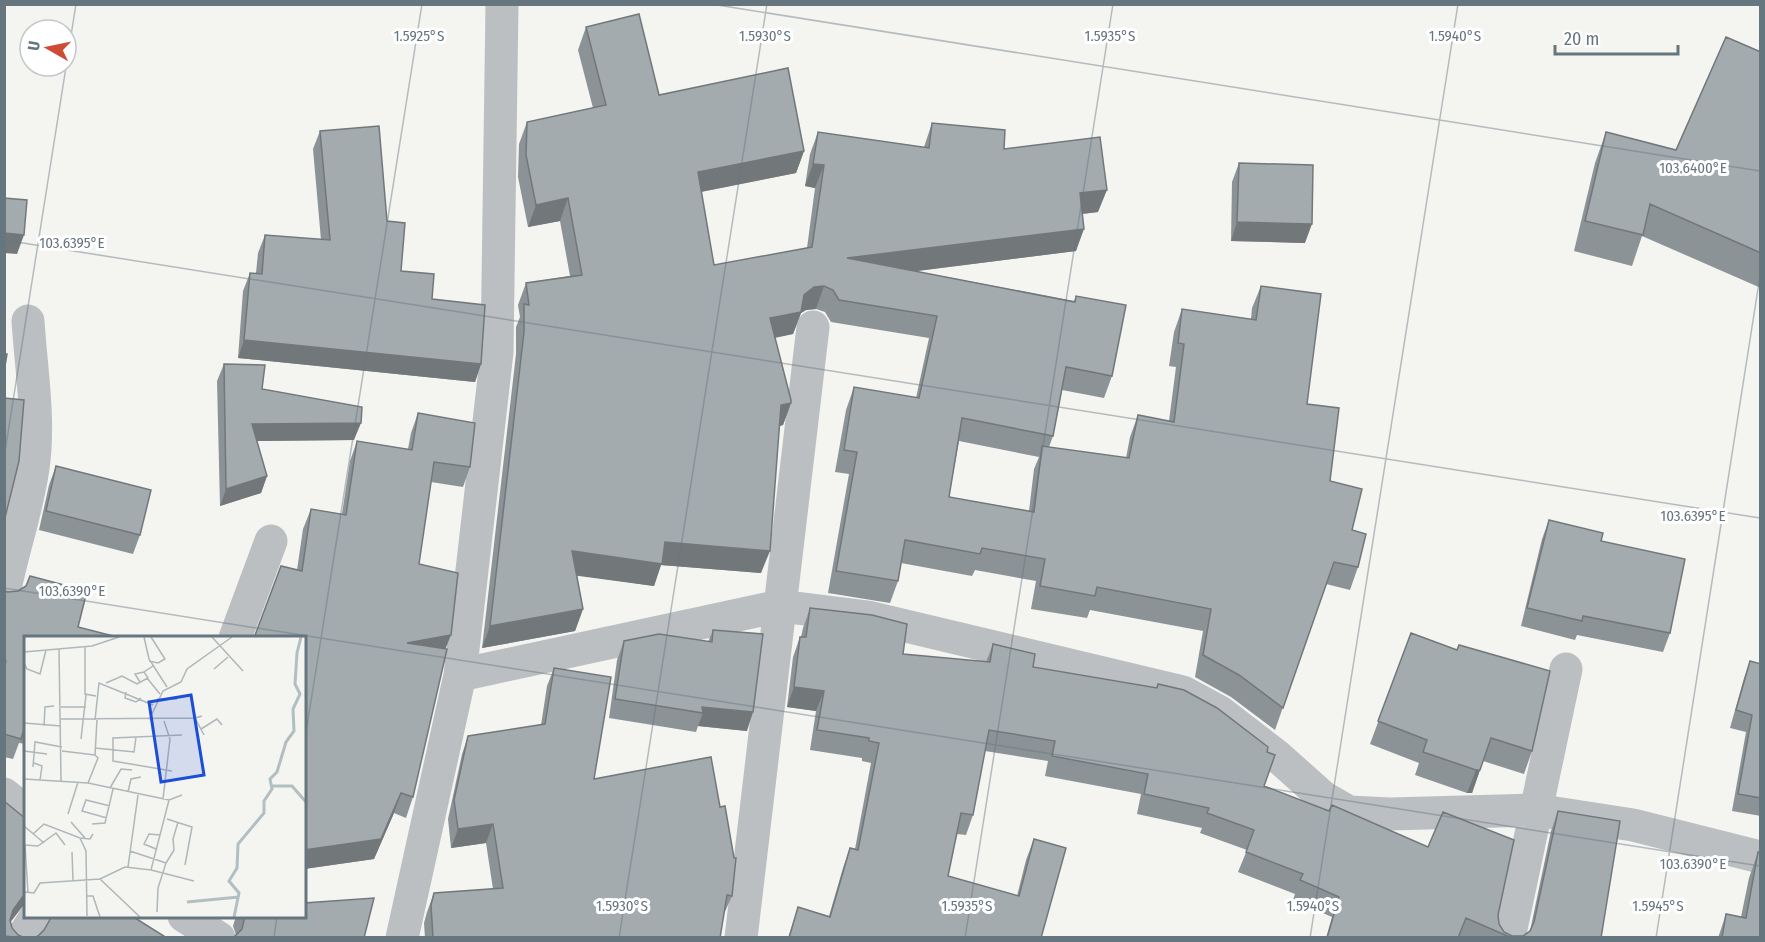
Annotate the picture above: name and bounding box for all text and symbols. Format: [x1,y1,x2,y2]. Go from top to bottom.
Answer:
north arrow [18,18,78,78]
scale bar [1555,18,1678,56]
text: 1.5925°S [394,27,444,45]
text: 1.5930°S [739,27,791,45]
text: 1.5935°S [1085,27,1135,45]
text: 1.5940°S [1429,27,1481,45]
text: 20 m [1564,28,1599,50]
text: U [24,40,44,52]
text: 103.6400°E [1659,159,1727,177]
text: 103.6395°E [39,234,105,252]
text: 103.6395°E [1660,507,1726,525]
text: 103.6390°E [39,582,105,600]
inset map [24,636,306,918]
text: 103.6390°E [1660,855,1726,873]
text: 1.5930°S [596,897,648,915]
text: 1.5935°S [942,897,992,915]
text: 1.5940°S [1287,897,1339,915]
text: 1.5945°S [1632,897,1684,915]

